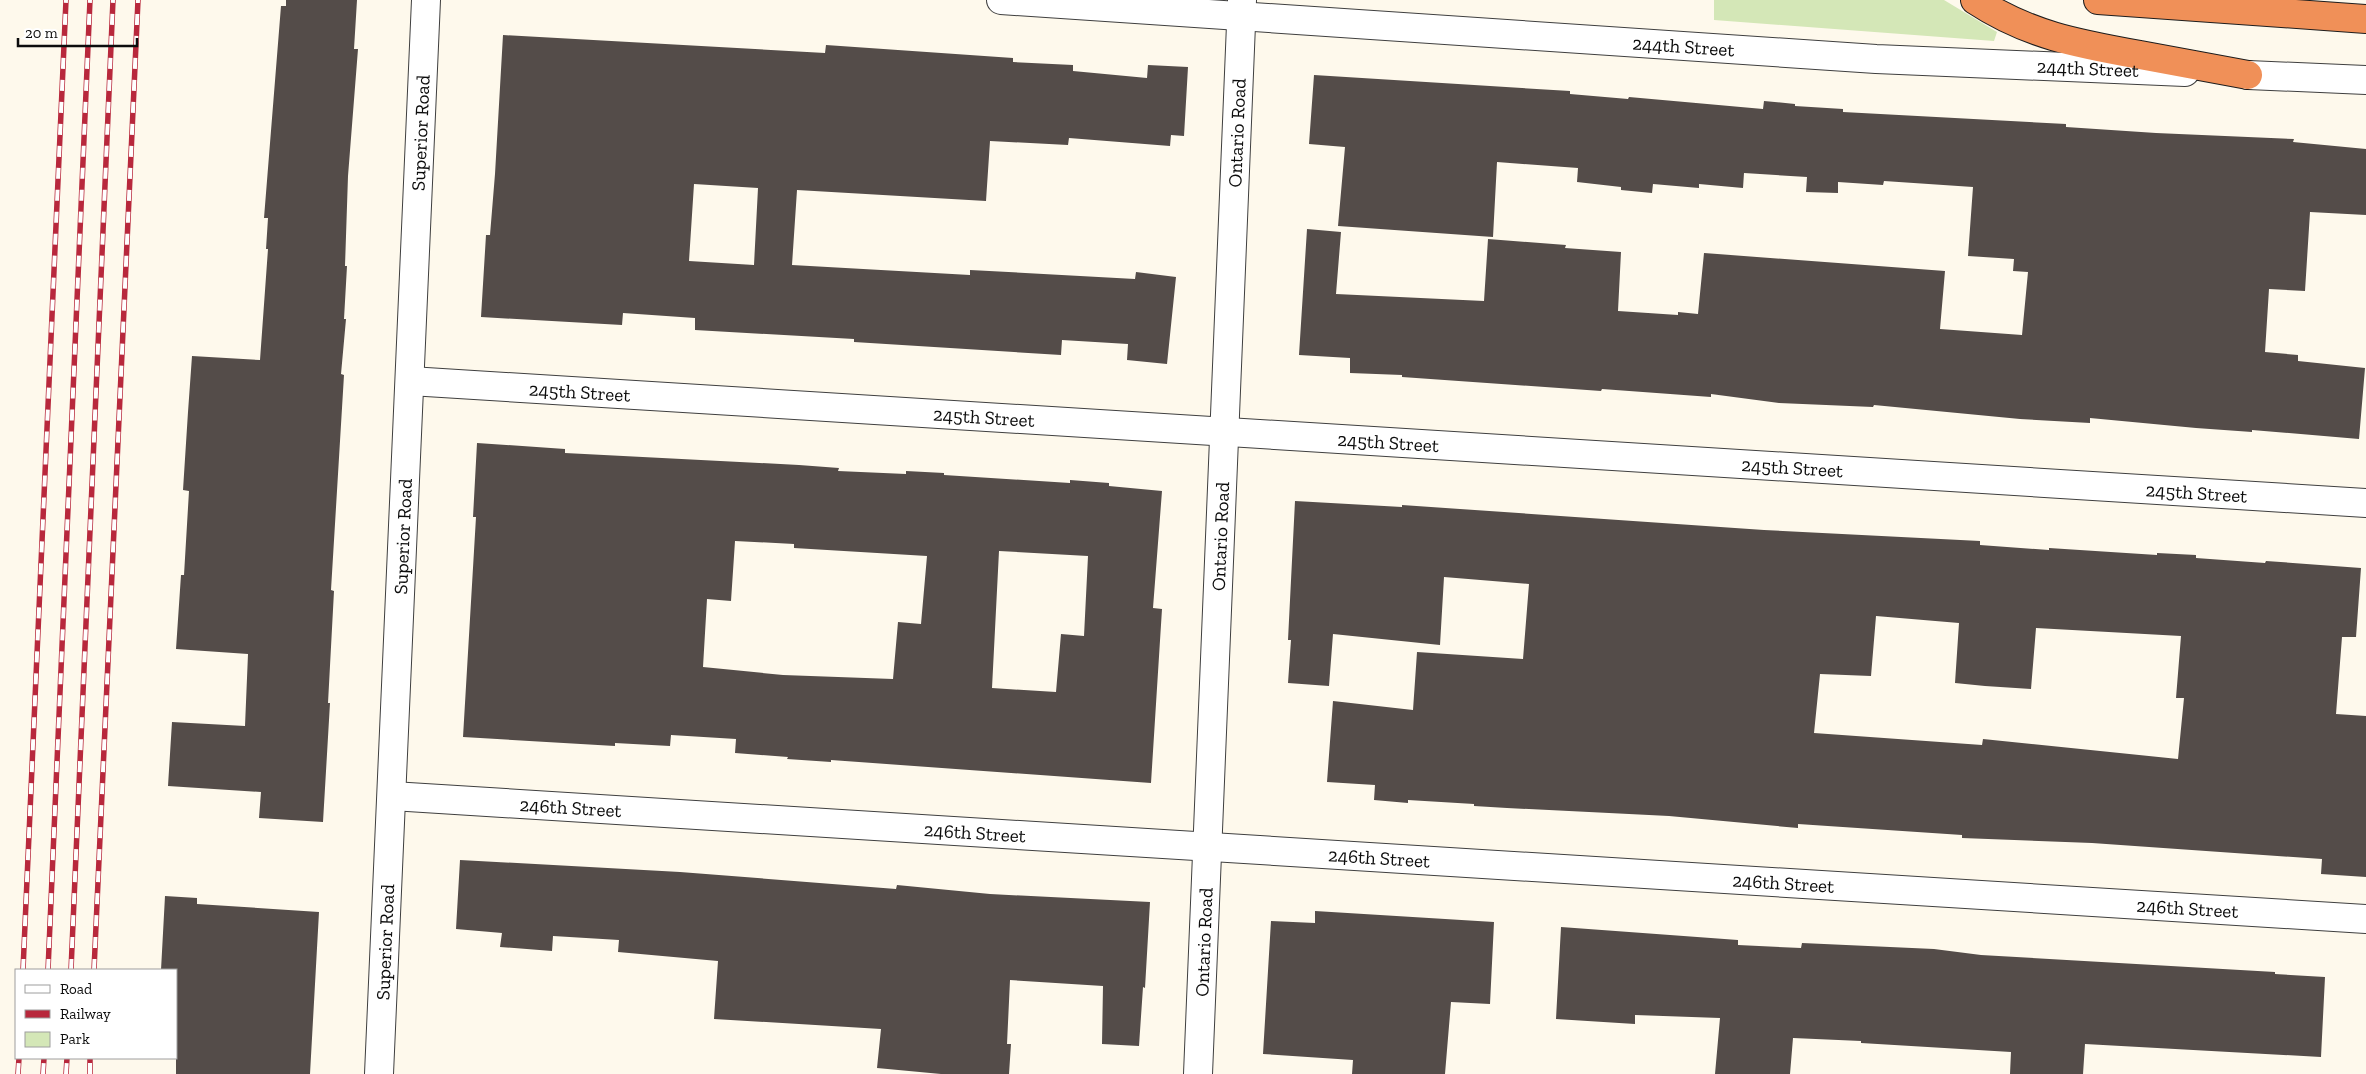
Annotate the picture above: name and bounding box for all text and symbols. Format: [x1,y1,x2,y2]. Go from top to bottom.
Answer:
scale bar [18,15,136,47]
text: 20 m [25,24,58,42]
street label: 244th Street [1632,32,1735,61]
street label: 244th Street [2036,55,2139,82]
street label: Superior Road [407,74,435,191]
street label: Ontario Road [1223,77,1251,188]
street label: 245th Street [528,377,631,407]
street label: 245th Street [932,403,1035,432]
street label: 245th Street [1337,428,1440,457]
street label: 245th Street [1741,453,1844,482]
street label: Superior Road [389,477,417,595]
street label: 245th Street [2145,478,2248,508]
street label: Ontario Road [1207,481,1234,592]
street label: 246th Street [519,793,622,822]
street label: 246th Street [923,818,1027,847]
street label: 246th Street [1327,843,1431,873]
street label: 246th Street [1732,869,1835,898]
street label: Superior Road [371,883,399,1001]
street label: Ontario Road [1190,887,1218,997]
street label: 246th Street [2136,894,2239,923]
legend [15,969,178,1059]
text: Road [60,980,93,998]
text: Railway [60,1005,111,1023]
text: Park [60,1030,90,1048]

